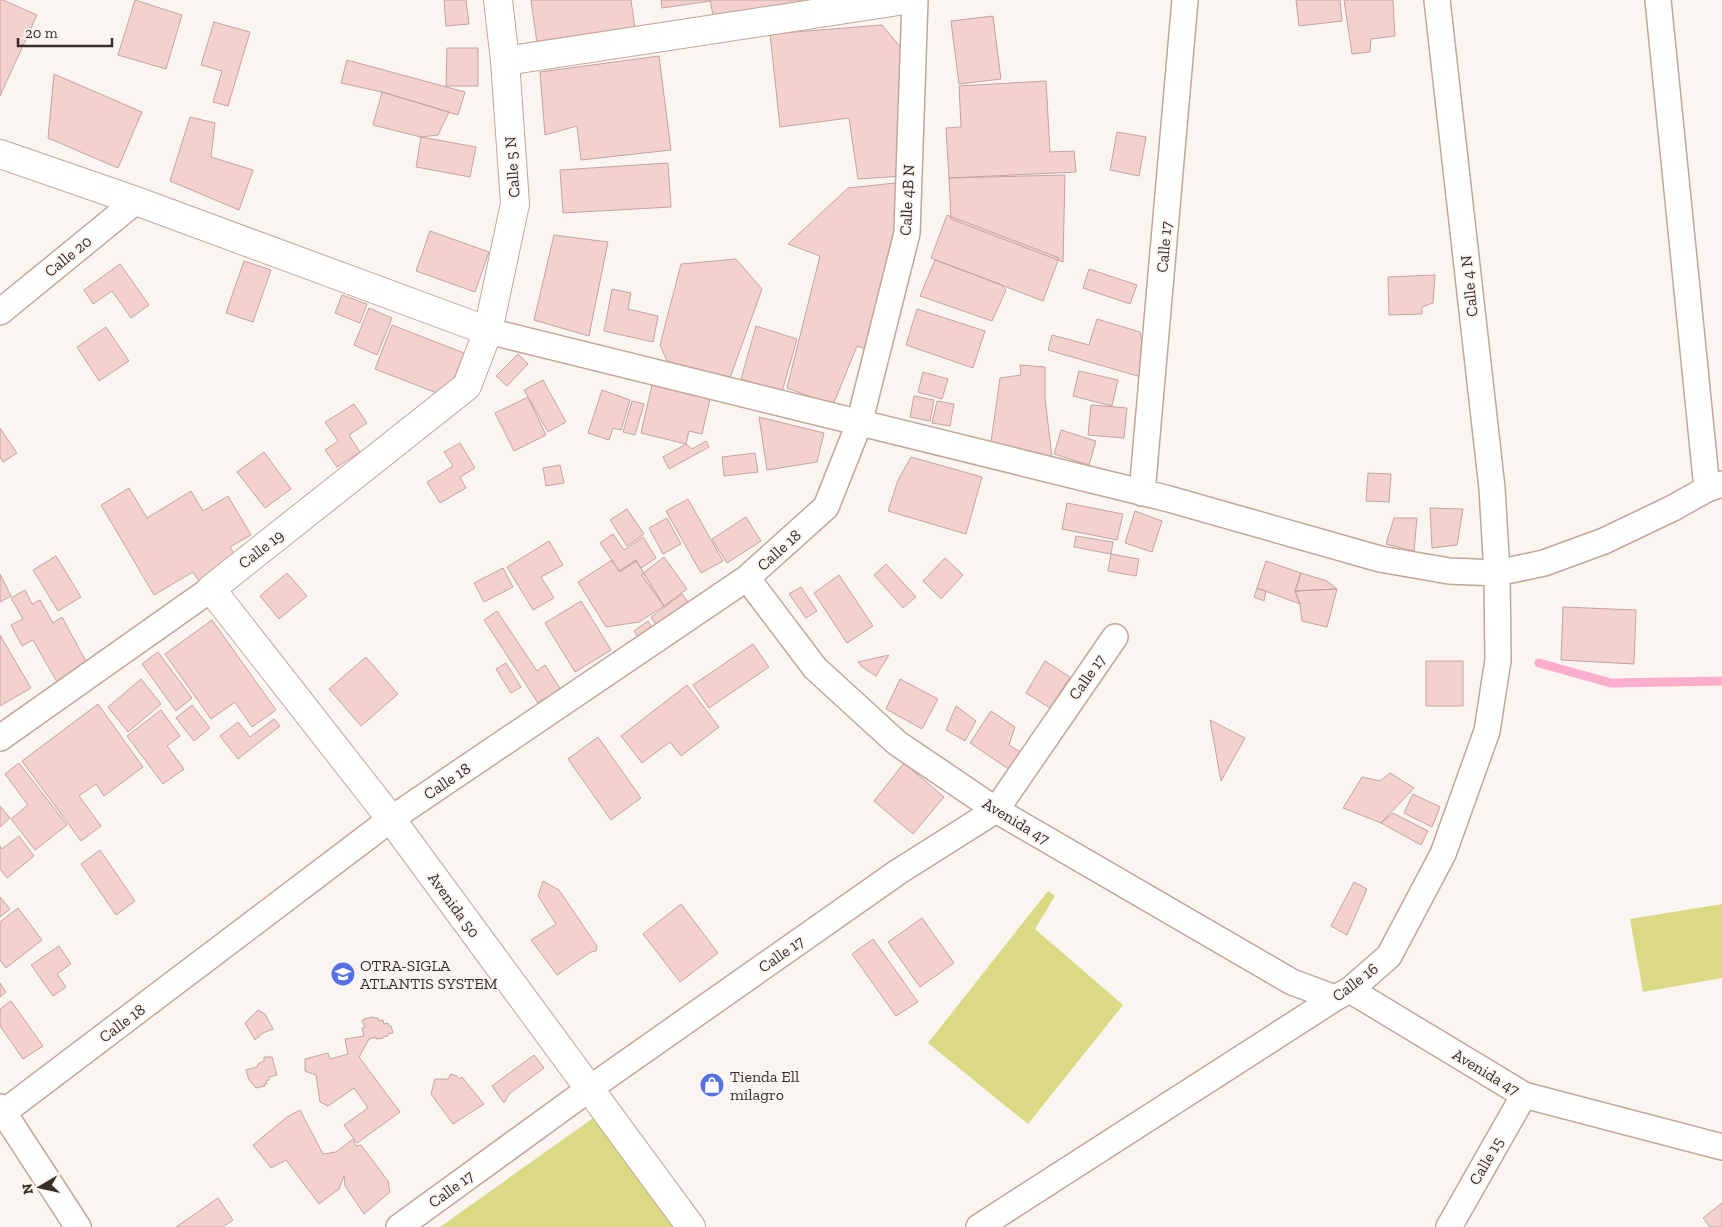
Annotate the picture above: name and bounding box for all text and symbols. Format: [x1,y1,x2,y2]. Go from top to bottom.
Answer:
scale bar [18,15,111,47]
text: 20 m [25,24,58,42]
street label: Calle 5 N [500,136,524,198]
street label: Calle 4B N [896,164,918,236]
street label: Calle 17 [1152,220,1176,273]
street label: Calle 20 [41,231,95,281]
street label: Calle 4 N [1456,254,1482,318]
street label: Calle 19 [235,525,287,573]
street label: Calle 18 [753,525,805,575]
street label: Calle 17 [1065,650,1110,703]
street label: Calle 18 [420,758,474,804]
street label: Avenida 47 [979,794,1053,849]
street label: Avenida 50 [424,869,484,941]
street label: Calle 17 [755,931,808,976]
place label: OTRA-SIGLA ATLANTIS SYSTEM [360,956,498,993]
street label: Calle 16 [1328,959,1382,1005]
school or university icon: OTRA-SIGLA ATLANTIS SYSTEM [330,961,356,987]
street label: Calle 18 [95,1000,149,1046]
street label: Avenida 47 [1449,1045,1523,1100]
place label: Tienda Ell milagro [730,1067,799,1104]
shop icon: Tienda Ell milagro [699,1072,725,1098]
street label: Calle 15 [1465,1134,1507,1188]
north arrow [15,1162,65,1212]
street label: Calle 17 [425,1166,478,1212]
text: N [18,1182,37,1196]

